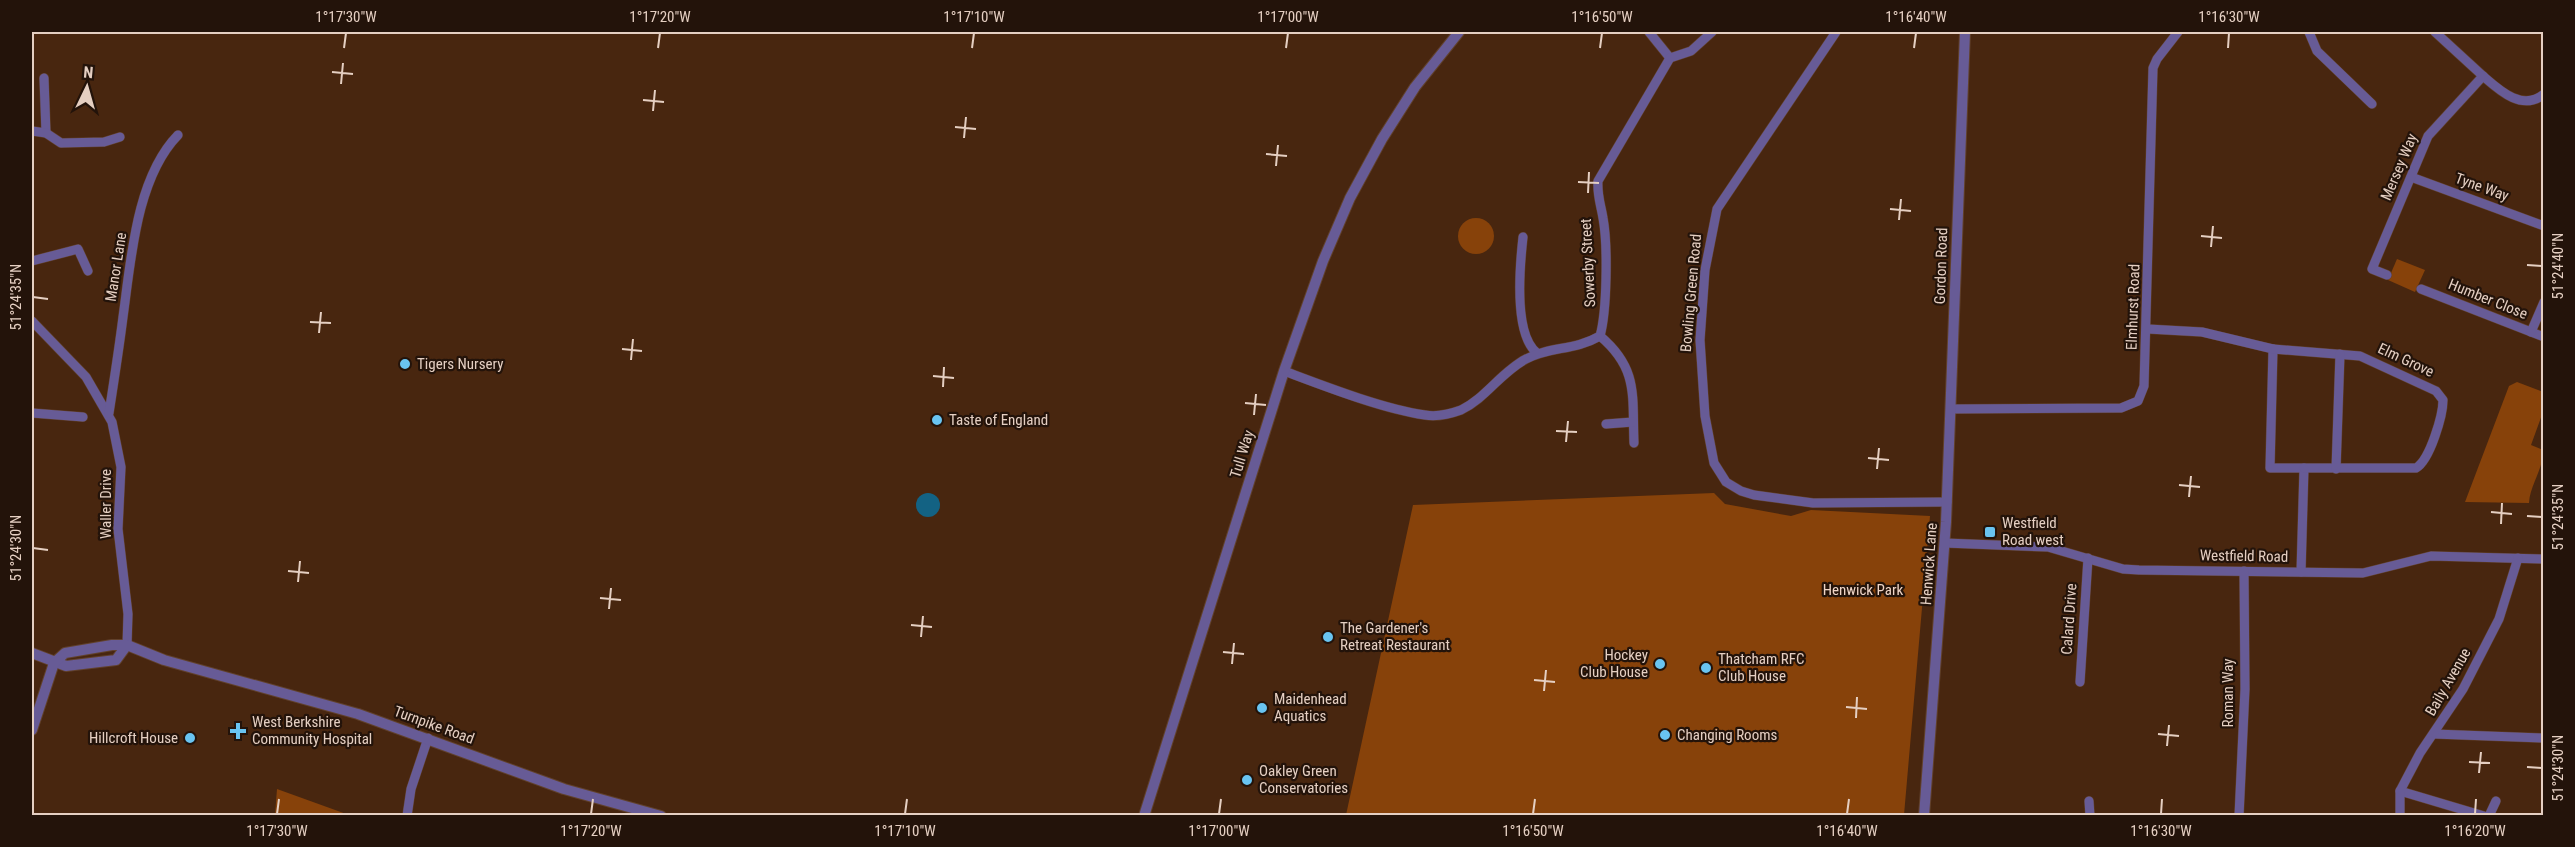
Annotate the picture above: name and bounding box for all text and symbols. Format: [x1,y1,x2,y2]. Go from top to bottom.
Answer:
text: 1°17'30"W [315,8,377,26]
text: 1°17'20"W [629,8,691,26]
text: 1°17'10"W [943,8,1005,26]
text: 1°17'00"W [1257,8,1319,26]
text: 1°16'50"W [1571,8,1633,26]
text: 1°16'40"W [1885,8,1947,26]
text: 1°16'30"W [2198,8,2260,26]
north arrow [57,57,117,117]
text: N [83,63,94,82]
street label: Mersey Way [2377,131,2421,203]
street label: Tyne Way [2453,169,2511,205]
street label: Sowerby Street [1577,218,1599,308]
street label: Gordon Road [1931,227,1951,305]
street label: Manor Lane [102,231,130,303]
street label: Bowling Green Road [1677,233,1705,353]
text: 51°24'40"N [2549,233,2567,299]
text: 51°24'35"N [7,264,25,330]
street label: Elmhurst Road [2123,264,2143,350]
street label: Humber Close [2446,275,2530,323]
street label: Elm Grove [2375,339,2437,381]
place label: Tigers Nursery [417,355,503,373]
marker: Tigers Nursery [398,357,412,371]
place label: Taste of England [949,411,1048,429]
marker: Taste of England [930,413,944,427]
street label: Tull Way [1226,428,1258,480]
street label: Waller Drive [97,469,115,539]
text: 51°24'35"N [2549,484,2567,550]
place label: Westfield Road west [2002,514,2064,549]
text: 51°24'30"N [7,515,25,581]
street label: Henwick Lane [1917,522,1941,606]
marker: Westfield Road west [1983,525,1997,539]
street label: Westfield Road [2200,546,2288,566]
park label: Henwick Park [1823,581,1904,599]
street label: Calard Drive [2058,583,2080,655]
place label: The Gardener's Retreat Restaurant [1340,619,1450,654]
marker: The Gardener's Retreat Restaurant [1321,630,1335,644]
street label: Baily Avenue [2421,645,2475,719]
place label: Hockey Club House [1580,646,1648,681]
place label: Thatcham RFC Club House [1718,650,1804,685]
marker: Hockey Club House [1653,657,1667,671]
street label: Roman Way [2219,658,2237,728]
marker: Thatcham RFC Club House [1699,661,1713,675]
place label: Maidenhead Aquatics [1274,690,1347,725]
marker: Maidenhead Aquatics [1255,701,1269,715]
street label: Turnpike Road [391,702,477,748]
place label: West Berkshire Community Hospital [252,713,372,748]
marker: West Berkshire Community Hospital [229,722,247,740]
place label: Changing Rooms [1677,726,1777,744]
marker: Changing Rooms [1658,728,1672,742]
place label: Hillcroft House [89,729,178,747]
marker: Hillcroft House [183,731,197,745]
text: 51°24'30"N [2549,735,2567,801]
place label: Oakley Green Conservatories [1259,762,1348,797]
marker: Oakley Green Conservatories [1240,773,1254,787]
text: 1°17'30"W [246,822,308,840]
text: 1°17'20"W [560,822,622,840]
text: 1°17'10"W [874,822,936,840]
text: 1°17'00"W [1188,822,1250,840]
text: 1°16'50"W [1502,822,1564,840]
text: 1°16'40"W [1816,822,1878,840]
text: 1°16'30"W [2130,822,2192,840]
text: 1°16'20"W [2444,822,2506,840]

